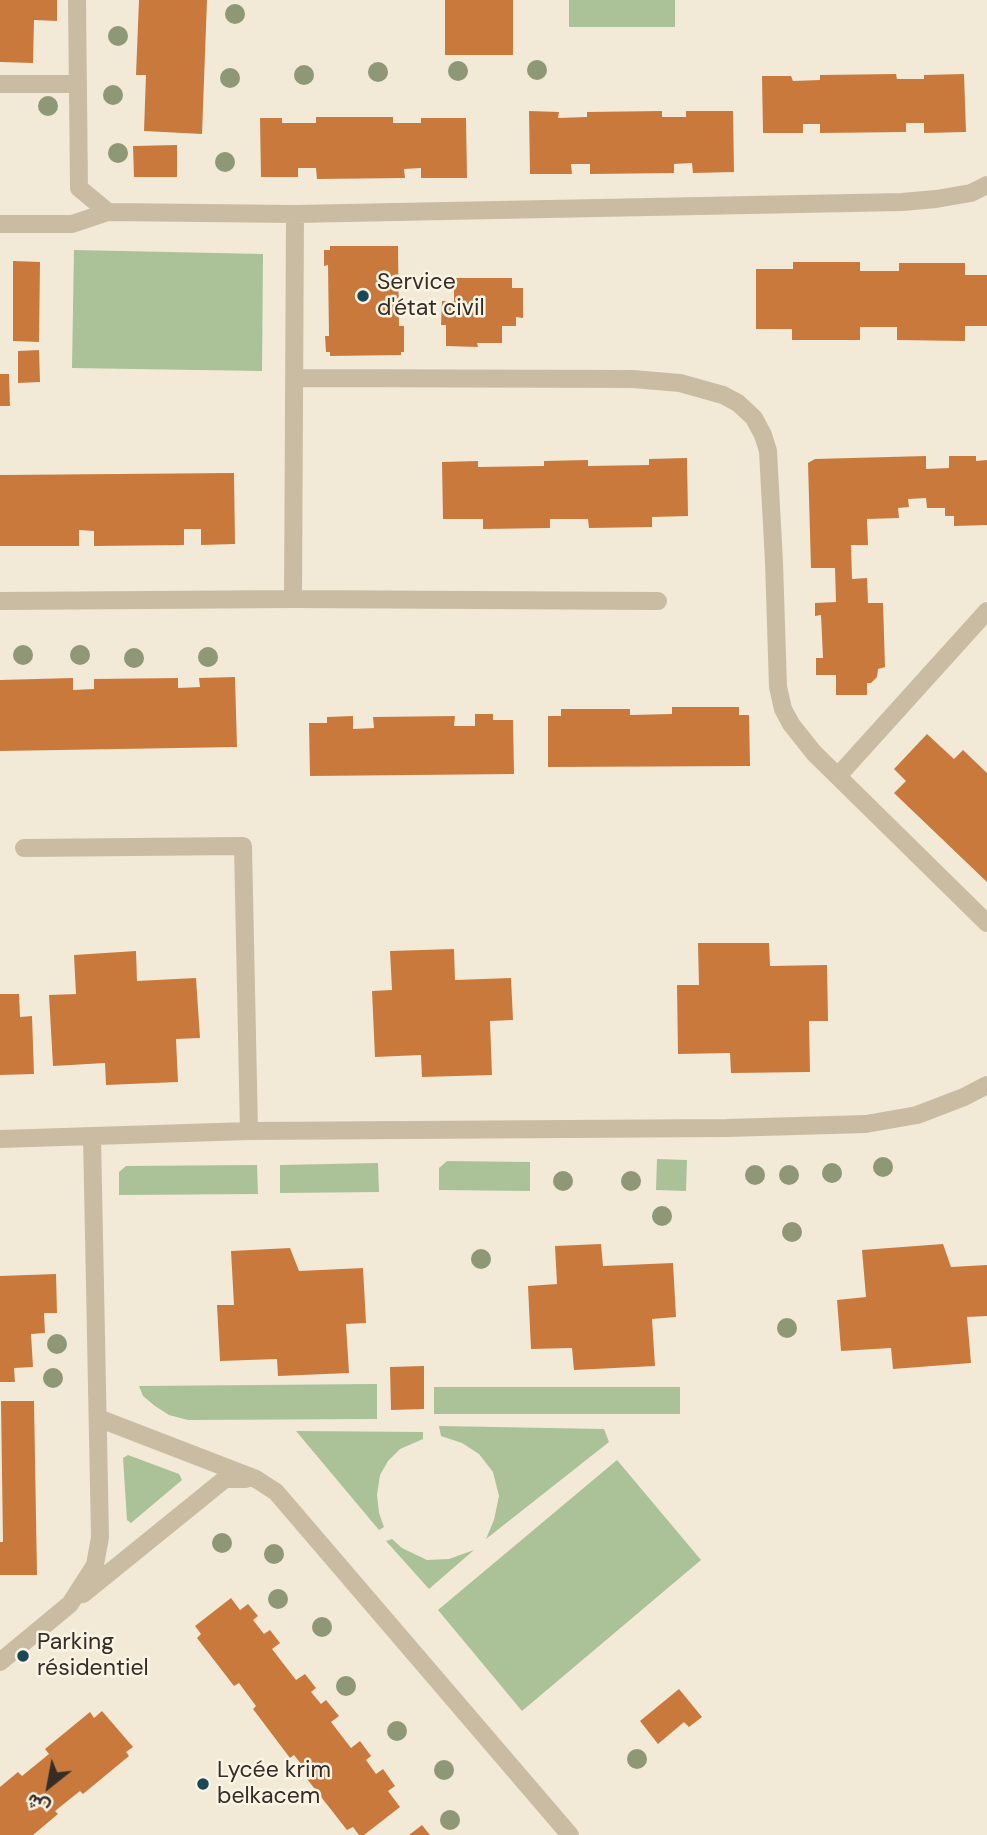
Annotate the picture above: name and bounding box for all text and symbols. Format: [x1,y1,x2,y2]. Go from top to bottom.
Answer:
place label: Service d'état civil [377,269,485,323]
marker: Service d'état civil [355,288,371,304]
place label: Parking résidentiel [37,1629,149,1683]
marker: Parking résidentiel [15,1648,31,1664]
north arrow [14,1751,84,1821]
place label: Lycée krim belkacem [217,1757,331,1811]
marker: Lycée krim belkacem [195,1776,211,1792]
text: ش [22,1788,54,1821]

